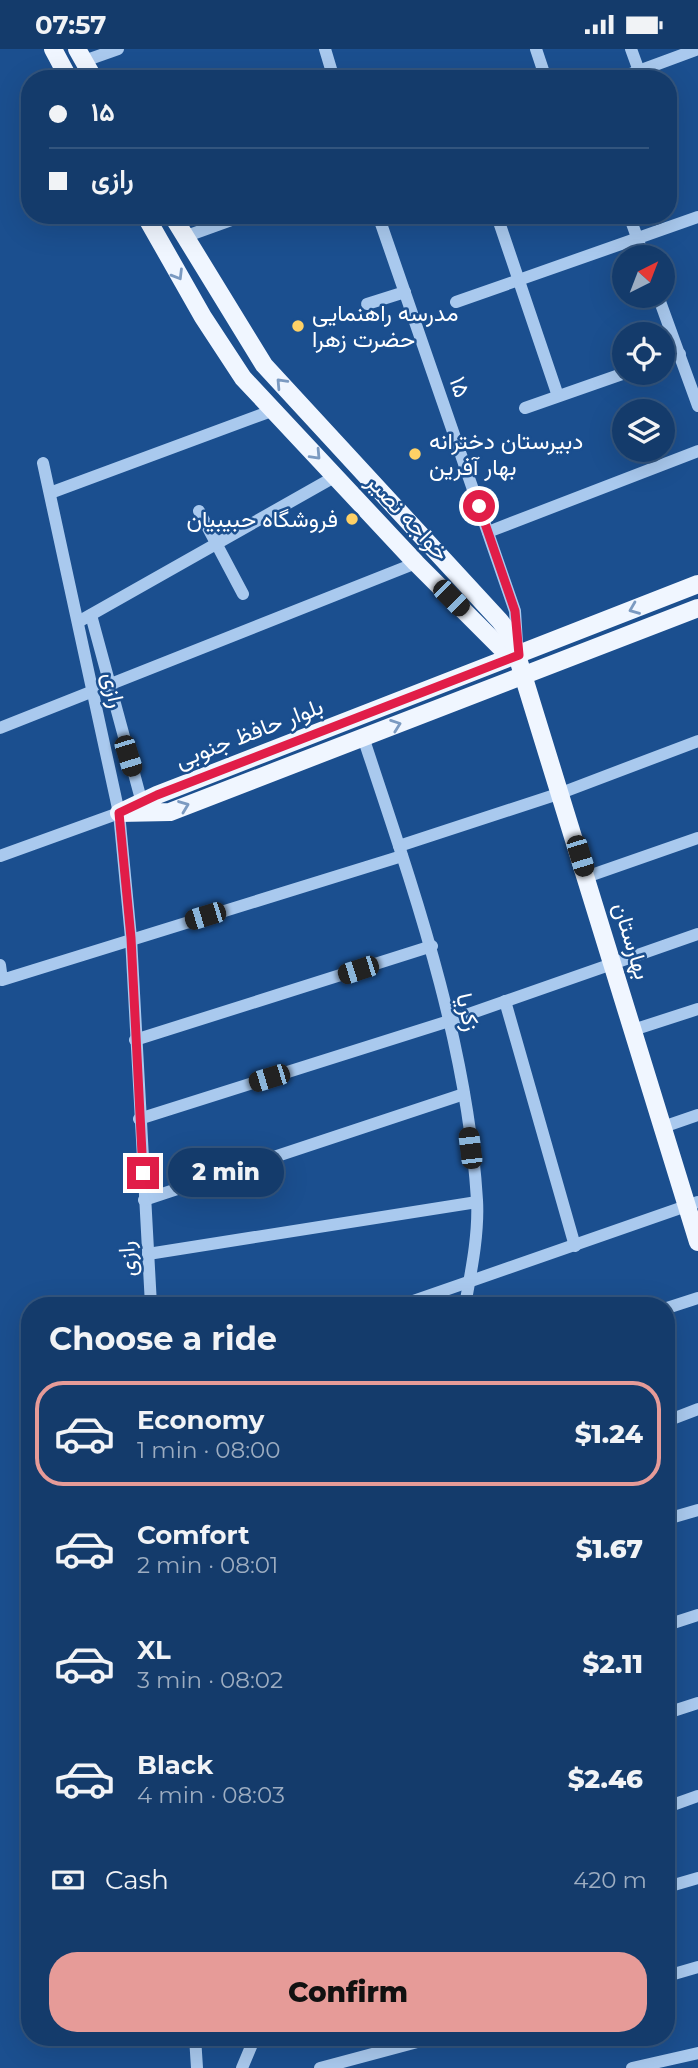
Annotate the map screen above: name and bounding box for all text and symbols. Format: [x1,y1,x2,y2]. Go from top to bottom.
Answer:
text: 07:57 [35,9,106,41]
text: ۱۵ [91,96,115,128]
text: رازی [91,163,134,195]
north arrow [612,245,676,308]
map controls [612,245,675,462]
one-way arrow [170,267,183,280]
place label: مدرسه راهنمایی حضرت زهرا [312,299,458,354]
marker: مدرسه راهنمایی حضرت زهرا [290,318,306,334]
button: locate [612,322,675,385]
street label: ۱۵ [443,373,477,401]
one-way arrow [276,378,289,391]
button: layers [612,399,675,462]
place label: دبیرستان دخترانه بهار آفرین [429,427,583,482]
marker: دبیرستان دخترانه بهار آفرین [407,446,423,462]
one-way arrow [307,447,320,460]
street label: خواجه نصیر [359,467,455,567]
route start [463,490,495,522]
place label: فروشگاه حبیبیان [186,505,338,534]
marker: فروشگاه حبیبیان [344,511,360,527]
car [429,576,474,620]
one-way arrow [629,600,641,614]
street label: رازی [96,670,131,711]
street label: بلوار حافظ جنوبی [171,692,327,775]
one-way arrow [389,719,401,733]
car [112,733,145,779]
one-way arrow [177,801,189,815]
car [564,833,597,879]
street label: بهارستان [606,899,657,983]
car [182,900,229,932]
car [335,954,382,986]
street label: زکریا [449,990,486,1034]
car [246,1062,293,1094]
car [458,1126,483,1170]
callout: 2 min [168,1149,283,1197]
route end [127,1157,159,1189]
text: 2 min [192,1158,260,1186]
street label: رازی [112,1240,143,1278]
text: Choose a ride [49,1319,277,1358]
icon: car [53,1402,116,1465]
text: Economy [137,1404,264,1436]
text: $1.24 [575,1418,643,1450]
text: 1 min · 08:00 [137,1436,281,1464]
icon: car [53,1517,116,1580]
text: Comfort [137,1519,249,1551]
text: $1.67 [576,1533,643,1565]
text: 2 min · 08:01 [137,1551,278,1579]
icon: car [53,1632,116,1695]
text: XL [137,1634,171,1666]
text: $2.11 [582,1648,643,1680]
text: 3 min · 08:02 [137,1666,283,1694]
icon: car [53,1747,116,1810]
text: Black [137,1749,213,1781]
text: $2.46 [568,1763,643,1795]
text: 4 min · 08:03 [137,1781,285,1809]
icon: cash [49,1861,87,1899]
text: Cash [105,1864,169,1896]
text: 420 m [573,1866,647,1894]
button: Confirm [49,1952,647,2032]

